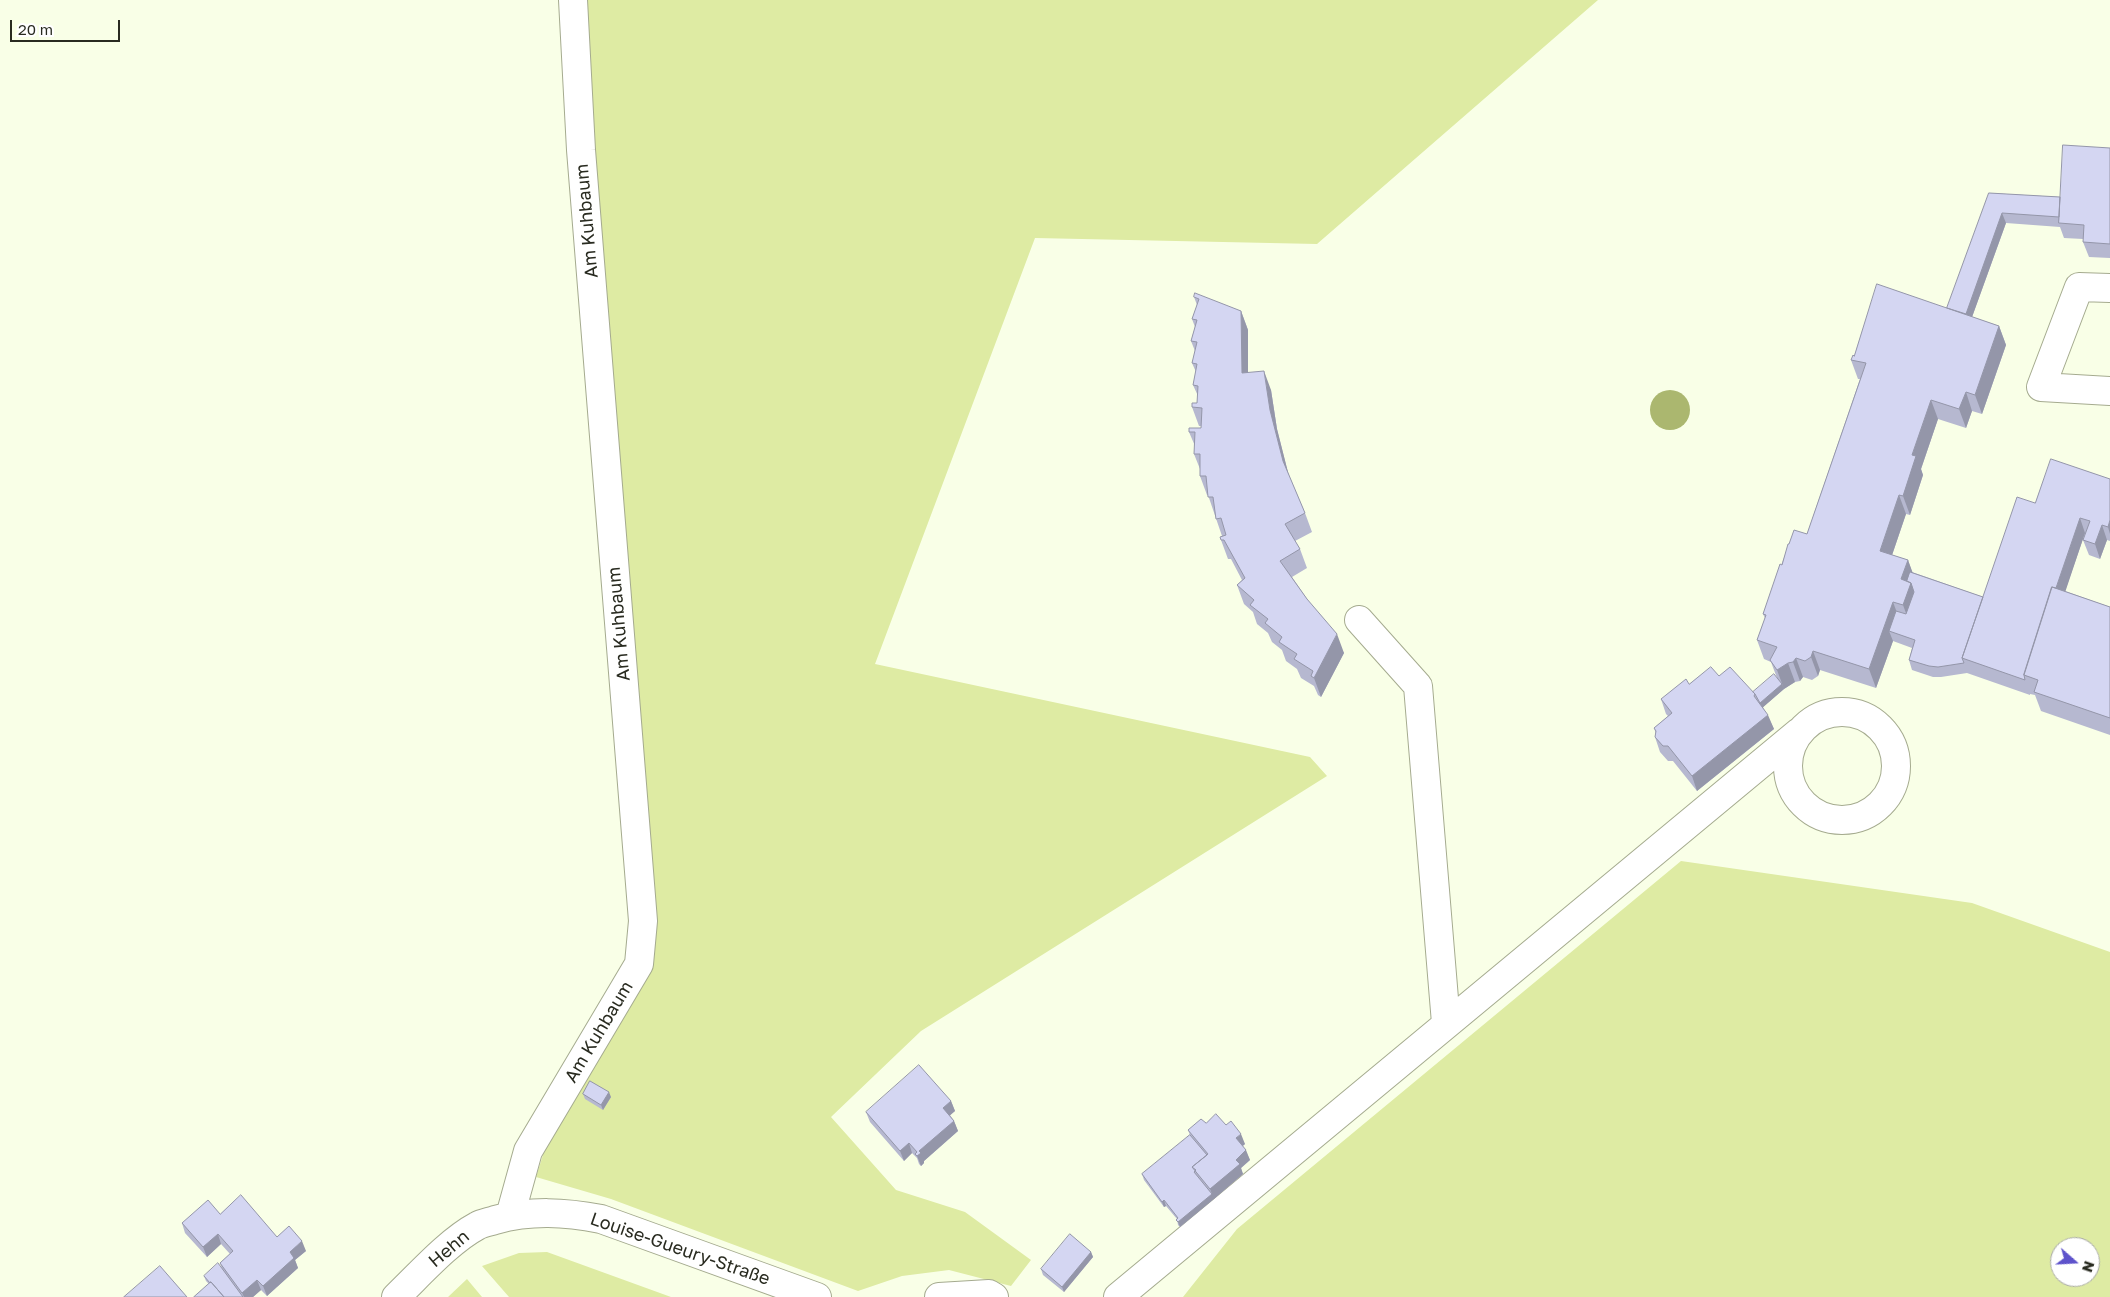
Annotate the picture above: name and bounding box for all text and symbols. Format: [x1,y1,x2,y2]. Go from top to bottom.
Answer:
scale bar [12,10,122,42]
text: 20 m [18,20,53,38]
street label: Am Kuhbaum [571,163,603,279]
street label: Am Kuhbaum [603,566,635,682]
street label: Am Kuhbaum [560,977,638,1087]
street label: Louise-Gueury-Straße [587,1208,773,1290]
street label: Hehn [424,1226,474,1272]
north arrow [2050,1237,2100,1287]
text: N [2079,1259,2098,1275]

